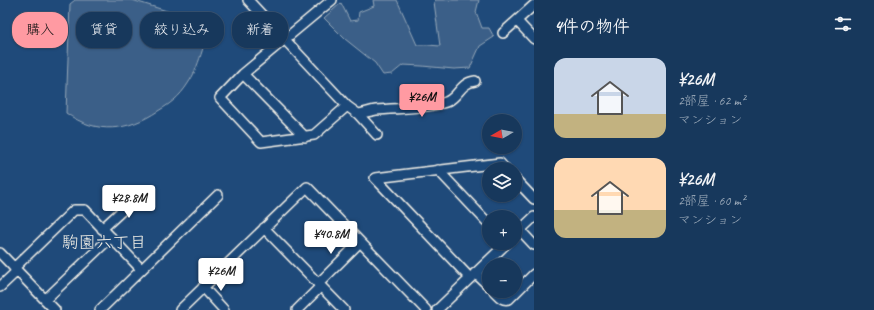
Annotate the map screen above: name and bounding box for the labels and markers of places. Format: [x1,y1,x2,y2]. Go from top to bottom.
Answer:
pin: ¥26M [398,84,446,118]
pin: ¥28.8M [96,185,162,219]
pin: ¥40.8M [298,221,364,255]
pin: ¥26M [197,258,245,292]

